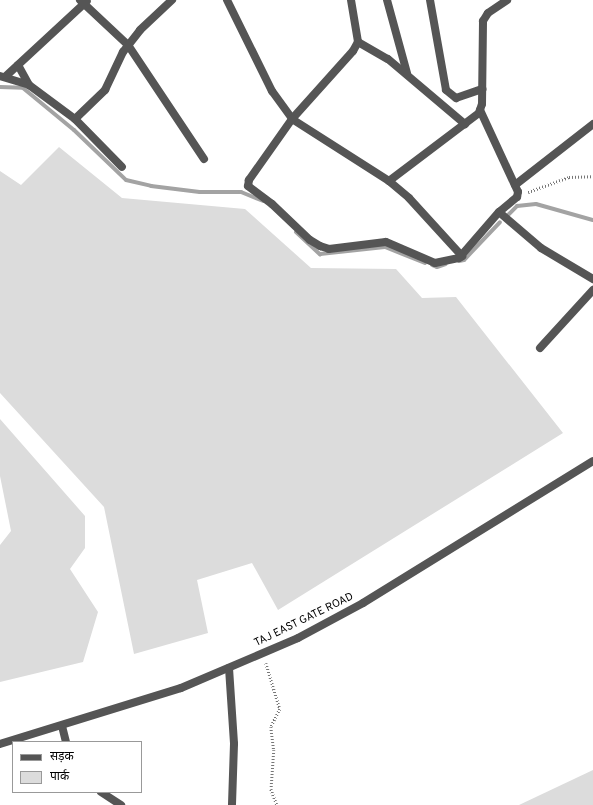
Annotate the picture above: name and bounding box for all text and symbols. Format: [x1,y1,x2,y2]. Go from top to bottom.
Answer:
street label: TAJ EAST GATE ROAD [252,590,356,650]
legend [12,741,142,793]
text: सड़क [50,749,74,765]
text: पार्क [50,769,69,785]

